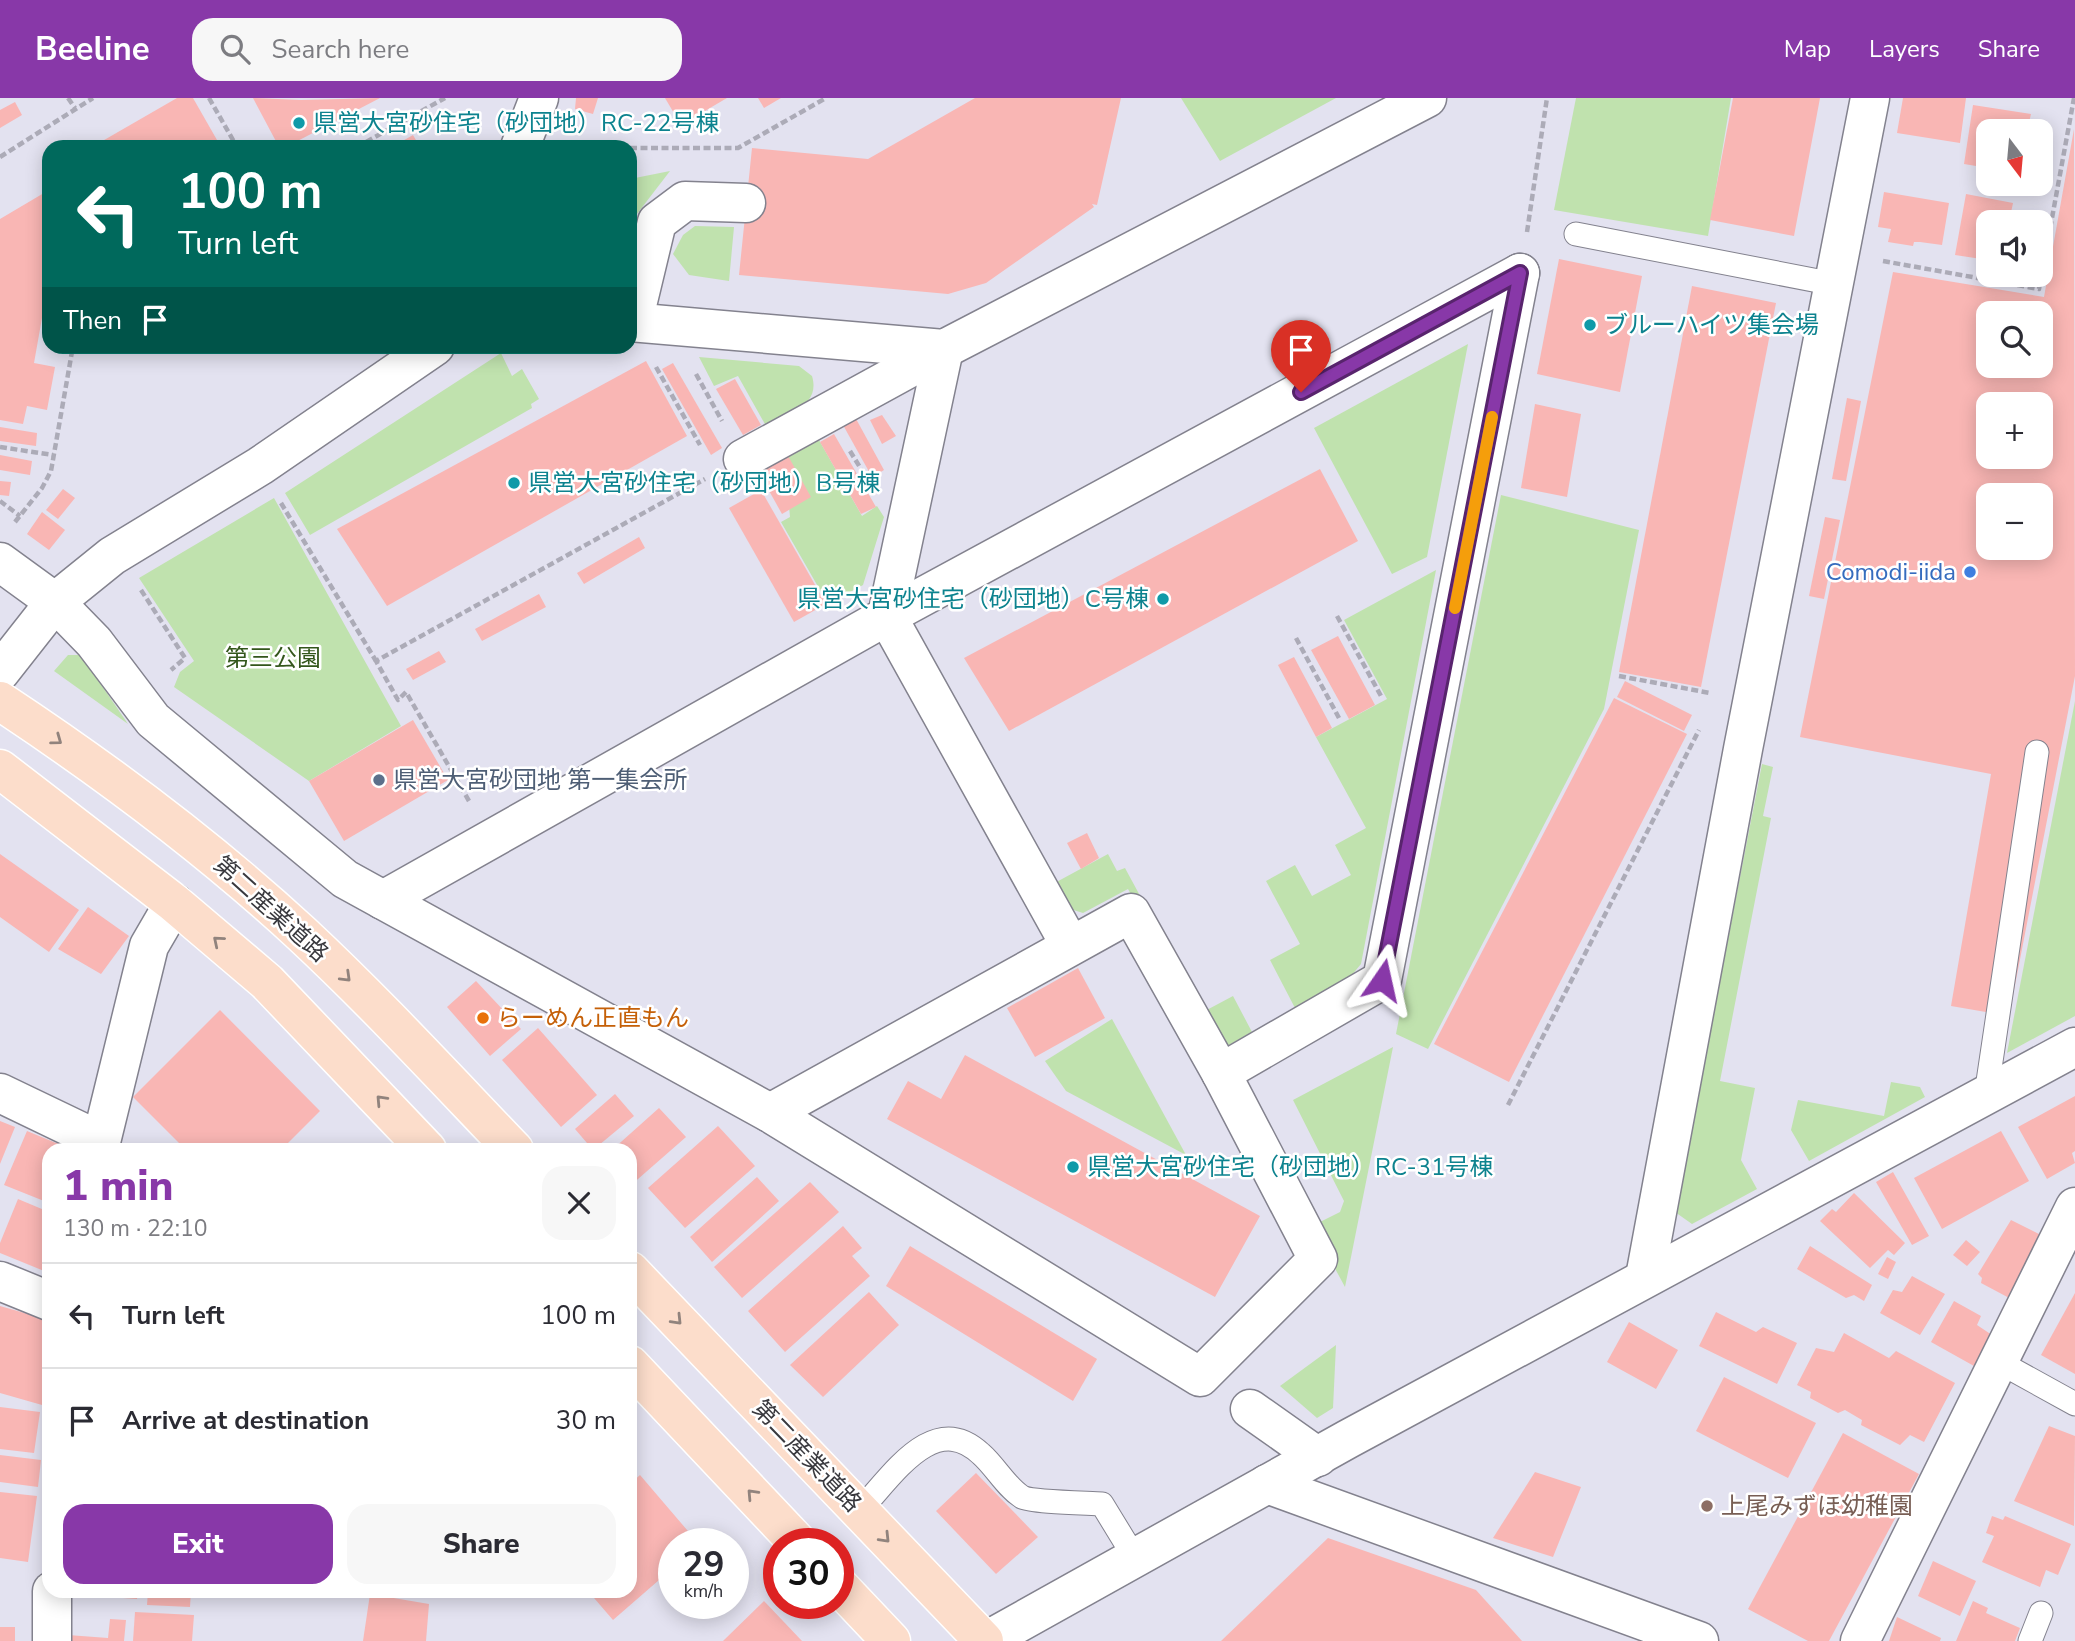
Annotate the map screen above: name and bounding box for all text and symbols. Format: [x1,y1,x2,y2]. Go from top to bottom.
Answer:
search box [192,18,682,81]
text: Beeline [35,27,150,72]
icon: search [216,30,254,68]
text: Search here [272,32,409,67]
text: Map [1784,33,1831,65]
text: Layers [1869,33,1940,65]
text: Share [1978,33,2040,65]
place label: 県営大宮砂住宅（砂団地）RC-22号棟 [313,107,719,139]
marker: 県営大宮砂住宅（砂団地）RC-22号棟 [291,115,307,131]
north arrow [1976,119,2053,196]
map controls [1976,119,2053,560]
text: 100 m [178,158,322,225]
icon: left [63,168,154,259]
button: sound [1976,210,2053,287]
text: Turn left [178,222,298,265]
icon: arrive [136,301,174,339]
button: search [1976,301,2053,378]
text: Then [63,303,122,338]
place label: ブルーハイツ集会場 [1604,309,1819,341]
marker: ブルーハイツ集会場 [1582,317,1598,333]
pin [1271,320,1331,392]
icon: arrive [1282,331,1320,369]
button: + [1976,392,2053,469]
place label: 県営大宮砂住宅（砂団地）B号棟 [528,467,880,499]
marker: 県営大宮砂住宅（砂団地）B号棟 [506,475,522,491]
button: − [1976,483,2053,560]
place label: Comodi-iida [1826,556,1956,588]
marker: Comodi-iida [1962,564,1978,580]
place label: 県営大宮砂住宅（砂団地）C号棟 [797,583,1149,615]
marker: 県営大宮砂住宅（砂団地）C号棟 [1155,591,1171,607]
park label: 第三公園 [225,642,321,674]
one-way arrow [49,731,62,744]
place label: 県営大宮砂団地 第一集会所 [393,764,687,796]
marker: 県営大宮砂団地 第一集会所 [371,772,387,788]
street label: 第二産業道路 [207,849,335,969]
one-way arrow [214,937,227,949]
position arrow [1345,943,1419,1017]
one-way arrow [337,968,350,981]
place label: らーめん正直もん [497,1002,689,1034]
marker: らーめん正直もん [475,1010,491,1026]
one-way arrow [376,1095,389,1108]
place label: 県営大宮砂住宅（砂団地）RC-31号棟 [1087,1151,1493,1183]
text: 1 min [63,1158,173,1215]
marker: 県営大宮砂住宅（砂団地）RC-31号棟 [1065,1159,1081,1175]
button: close [542,1166,616,1240]
text: 130 m · 22:10 [63,1213,208,1244]
icon: left [63,1297,101,1335]
text: Turn left [122,1298,225,1333]
text: 100 m [540,1298,616,1333]
one-way arrow [669,1312,682,1325]
street label: 第二産業道路 [745,1393,869,1519]
icon: arrive [63,1402,101,1440]
text: Arrive at destination [122,1403,369,1438]
text: 30 m [556,1403,616,1438]
one-way arrow [748,1489,760,1502]
place label: 上尾みずほ幼稚園 [1721,1490,1913,1522]
marker: 上尾みずほ幼稚園 [1699,1498,1715,1514]
button: Exit [63,1504,333,1584]
button: Share [347,1504,616,1584]
speed limit sign: 30 [763,1528,854,1619]
one-way arrow [877,1530,890,1543]
text: 29 [682,1541,725,1588]
text: km/h [684,1579,723,1603]

